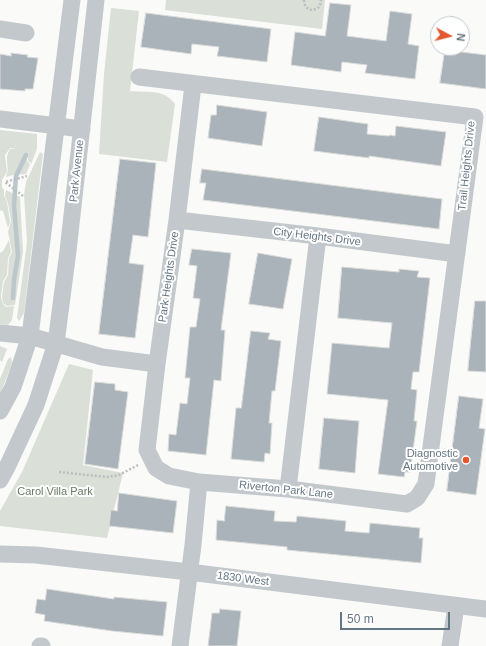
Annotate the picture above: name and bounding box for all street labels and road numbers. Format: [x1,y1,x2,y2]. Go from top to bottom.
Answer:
street label: Trail Heights Drive [456,121,478,211]
street label: Park Avenue [67,139,87,203]
street label: City Heights Drive [273,225,361,249]
street label: Park Heights Drive [156,231,182,323]
street label: Riverton Park Lane [238,479,334,501]
street label: 1830 West [216,569,270,589]

